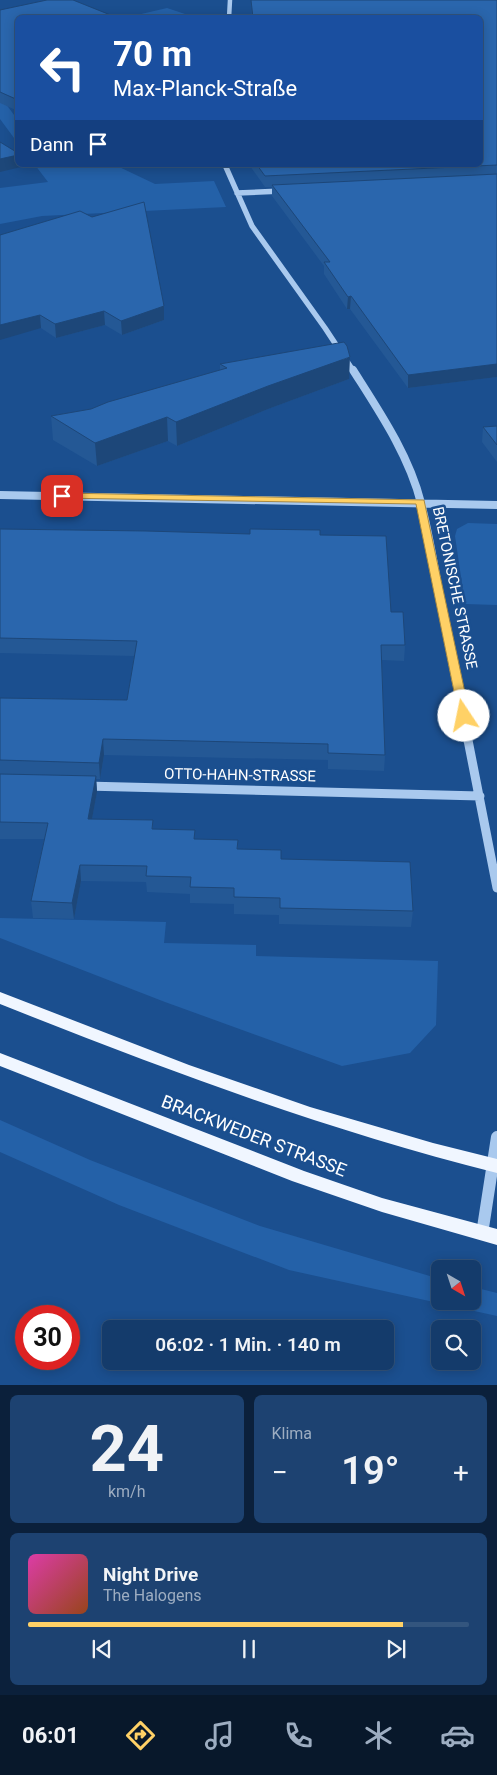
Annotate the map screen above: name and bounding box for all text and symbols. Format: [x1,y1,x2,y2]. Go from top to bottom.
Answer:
text: 70 m [113,34,192,75]
icon: left [30,35,95,100]
text: Max-Planck-Straße [113,76,297,101]
icon: arrive [84,130,112,158]
text: Dann [30,133,74,156]
pin [41,475,83,517]
icon: arrive [48,482,76,510]
street label: BRETONISCHE STRASSE [429,505,481,671]
position arrow [437,689,489,741]
street label: OTTO-HAHN-STRASSE [164,765,317,785]
street label: BRACKWEDER STRASSE [159,1090,350,1181]
north arrow [431,1260,481,1310]
map controls [431,1260,481,1370]
speed limit sign: 30 [15,1305,80,1370]
button: search [431,1320,481,1370]
text: 06:02 · 1 Min. · 140 m [155,1333,341,1356]
text: 24 [89,1411,164,1487]
text: Klima [272,1424,312,1443]
text: 19° [341,1449,399,1493]
text: − [272,1456,288,1489]
text: + [453,1456,469,1489]
text: km/h [108,1482,146,1501]
text: Night Drive [103,1563,198,1586]
text: The Halogens [103,1586,202,1605]
icon: previous [88,1635,116,1663]
icon: pause [235,1635,263,1663]
icon: next [382,1635,410,1663]
icon: directions [123,1718,158,1753]
icon: music [202,1718,237,1753]
icon: phone [281,1718,316,1753]
icon: climate [361,1718,396,1753]
icon: car [440,1718,475,1753]
text: 06:01 [22,1723,79,1748]

